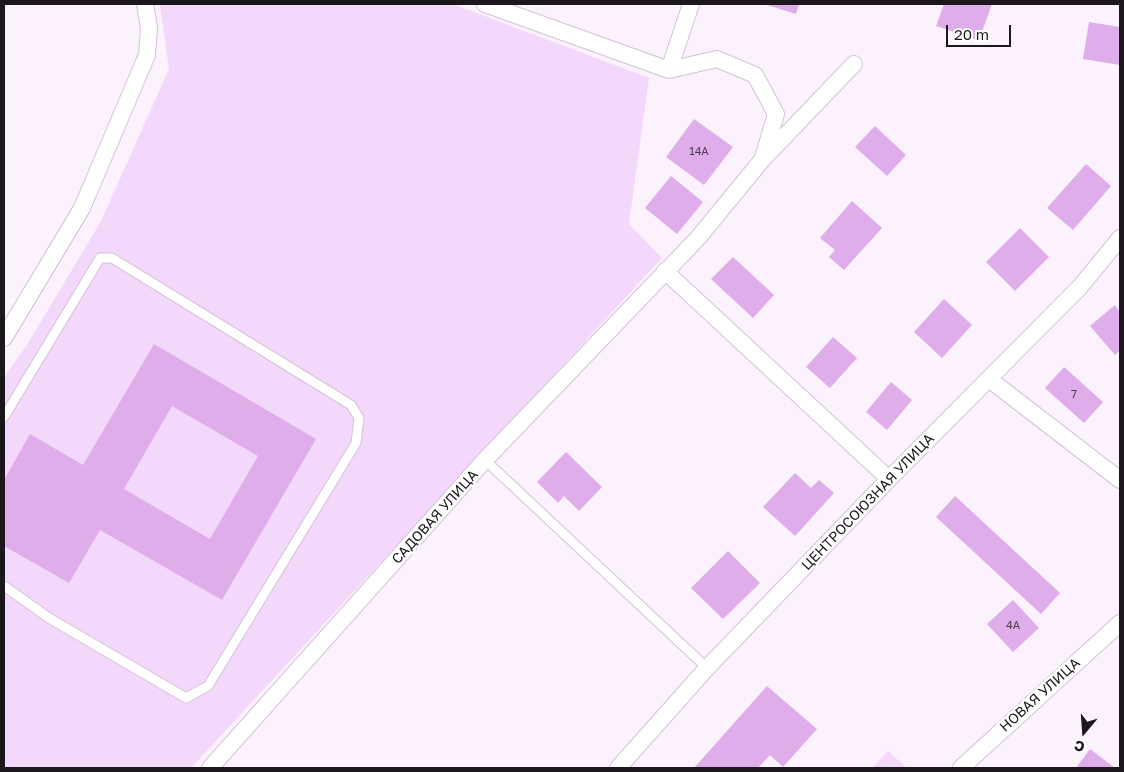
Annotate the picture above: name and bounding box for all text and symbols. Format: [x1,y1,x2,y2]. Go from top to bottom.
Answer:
scale bar [949,15,1014,47]
text: 20 m [954,25,989,43]
house number: 14А [689,145,709,159]
house number: 7 [1071,388,1077,402]
street label: ЦЕНТРОСОЮЗНАЯ УЛИЦА [798,430,938,574]
street label: САДОВАЯ УЛИЦА [388,467,482,567]
house number: 4А [1006,619,1020,633]
street label: НОВАЯ УЛИЦА [996,655,1084,735]
north arrow [1059,707,1109,757]
text: С [1072,737,1087,756]

